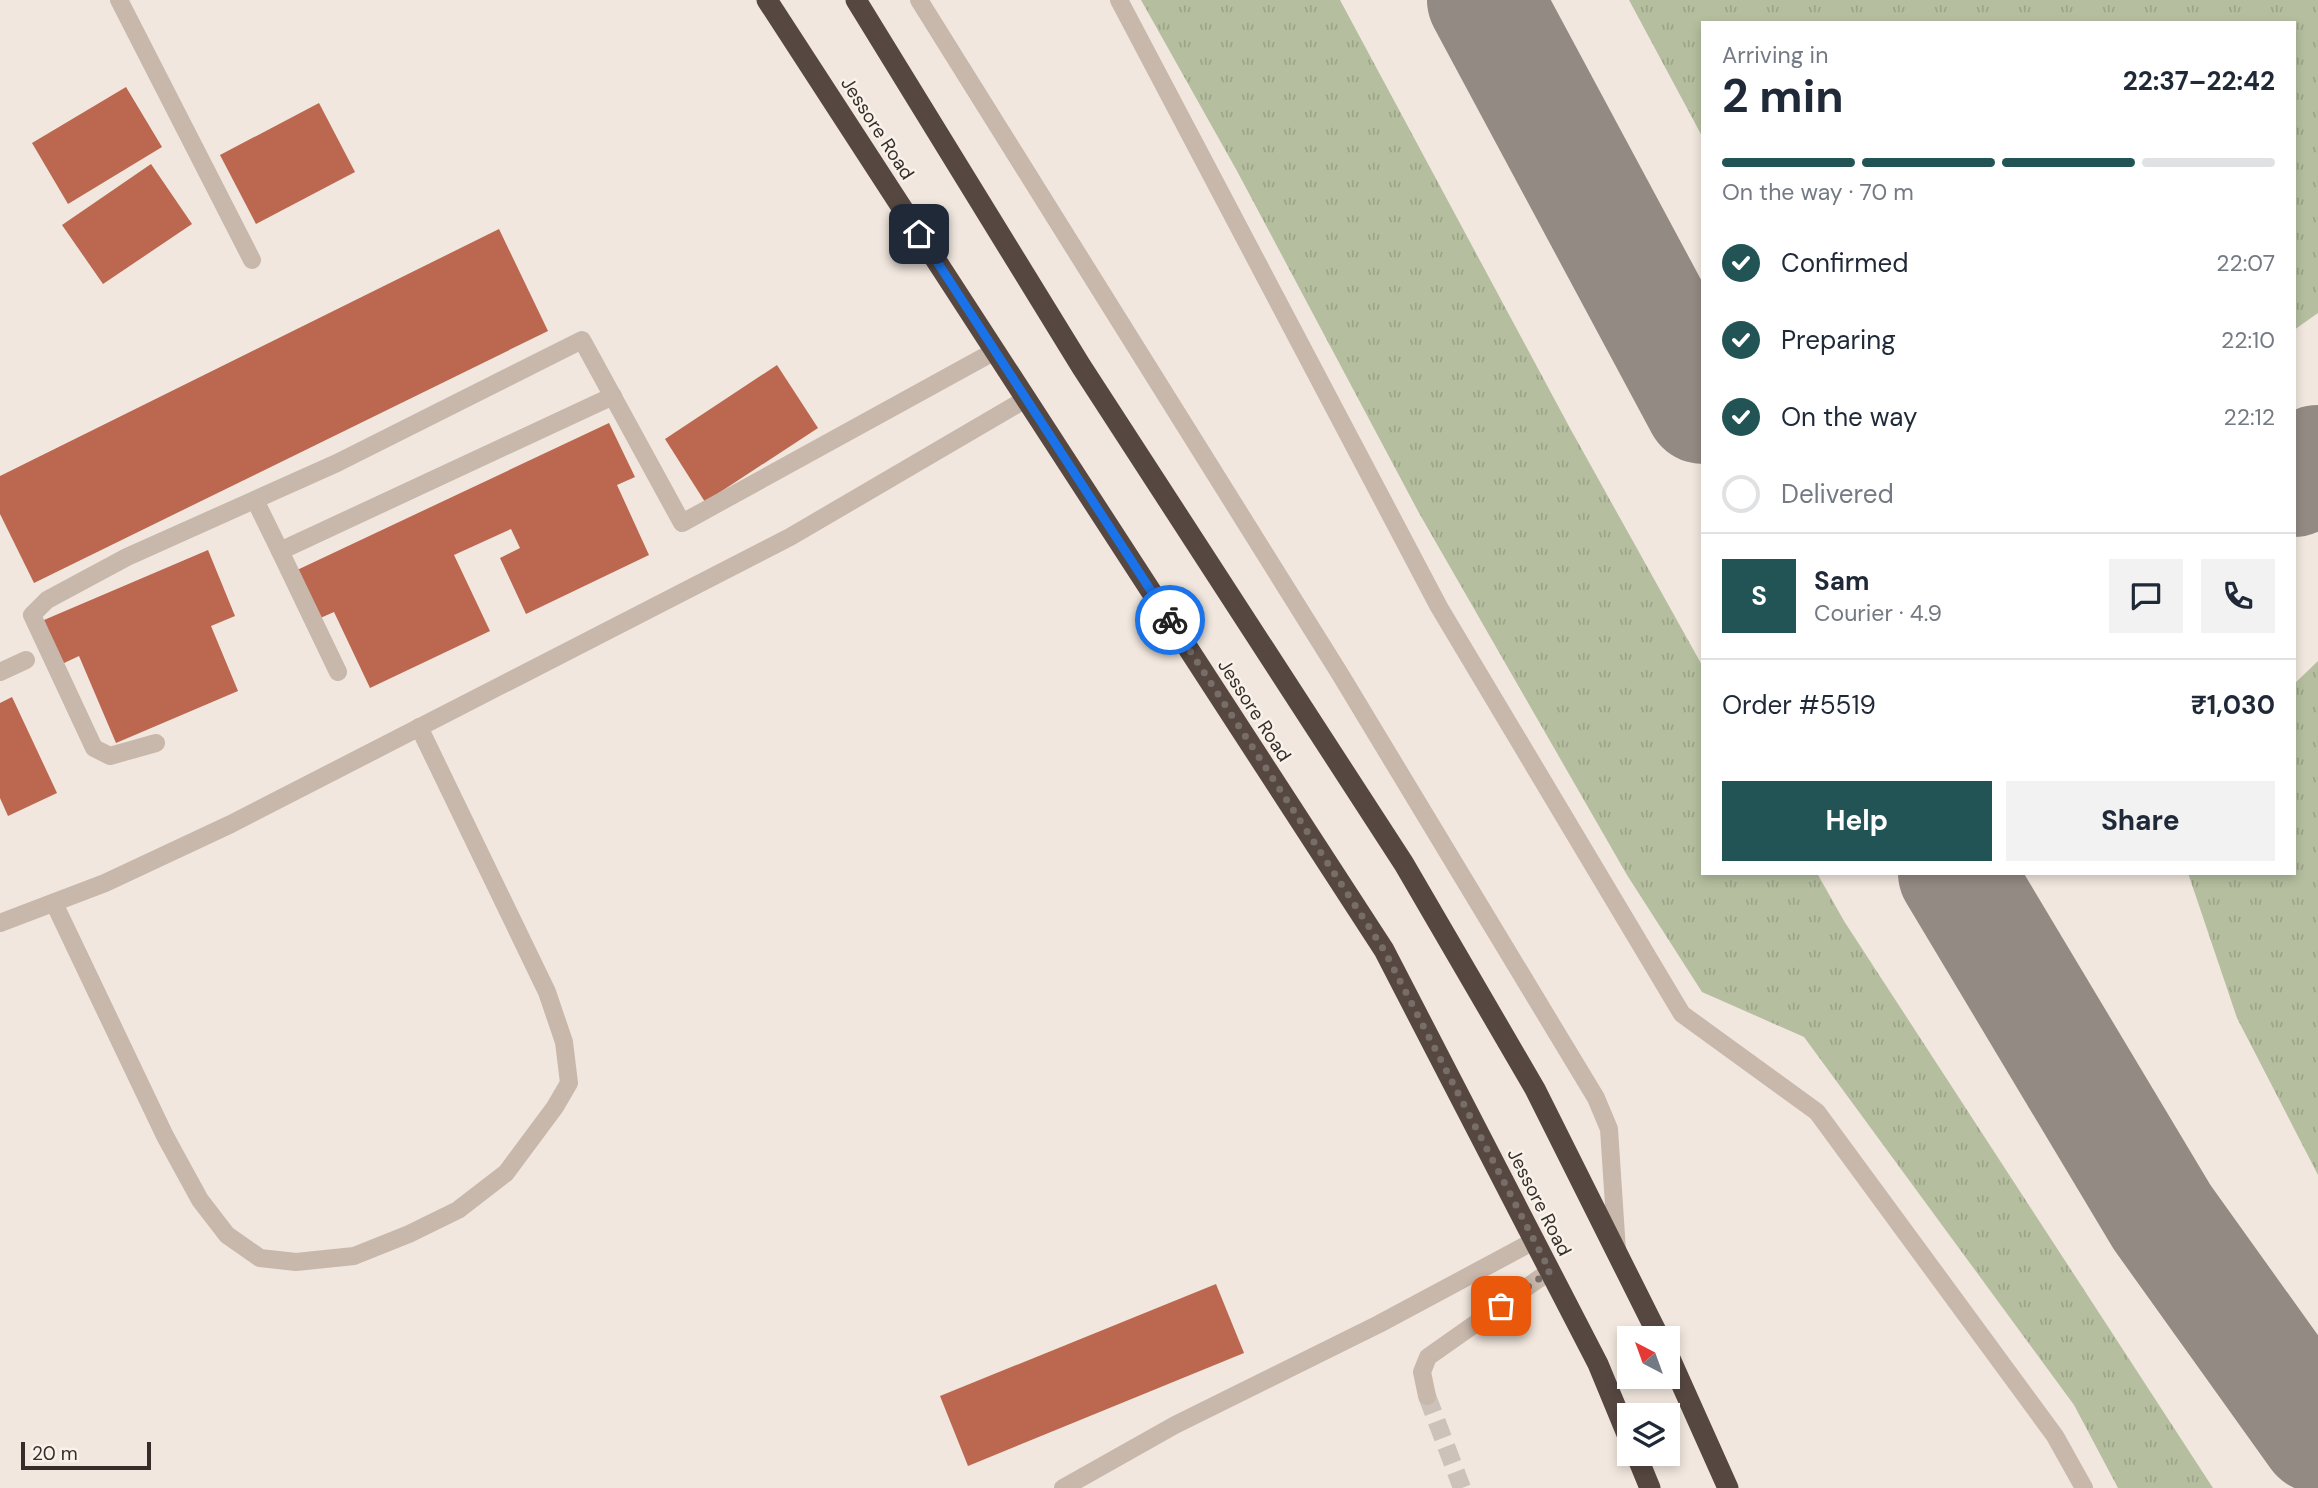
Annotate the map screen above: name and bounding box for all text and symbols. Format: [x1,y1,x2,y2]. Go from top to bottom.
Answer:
text: Arriving in [1722,40,1828,70]
text: 22:37–22:42 [2123,64,2275,98]
text: 2 min [1722,66,1844,126]
street label: Jessore Road [835,72,920,184]
text: On the way · 70 m [1722,177,1914,207]
pin [889,204,949,264]
icon: home [900,215,938,253]
icon: check [1722,244,1760,282]
text: Confirmed [1781,246,1908,280]
text: 22:07 [2216,248,2275,278]
icon: check [1722,321,1760,359]
text: Preparing [1781,323,1896,357]
text: 22:10 [2221,325,2275,355]
icon: check [1722,398,1760,436]
text: On the way [1781,400,1917,434]
text: 22:12 [2223,402,2275,432]
text: Delivered [1781,477,1894,511]
button: chat [2109,559,2183,633]
button: phone [2201,559,2275,633]
text: Sam [1814,564,1869,598]
text: S [1751,579,1767,613]
courier [1135,585,1205,655]
text: Courier · 4.9 [1814,598,1942,628]
icon: bike [1151,601,1189,639]
street label: Jessore Road [1212,654,1297,766]
text: Order #5519 [1722,688,1876,722]
text: ₹1,030 [2191,688,2275,722]
button: Help [1722,781,1992,861]
button: Share [2006,781,2275,861]
street label: Jessore Road [1502,1144,1577,1260]
pin [1471,1276,1531,1336]
icon: bag [1482,1287,1520,1325]
north arrow [1617,1326,1680,1390]
map controls [1617,1326,1680,1466]
button: layers [1617,1403,1680,1466]
scale bar [21,1439,150,1471]
text: 20 m [32,1441,78,1466]

